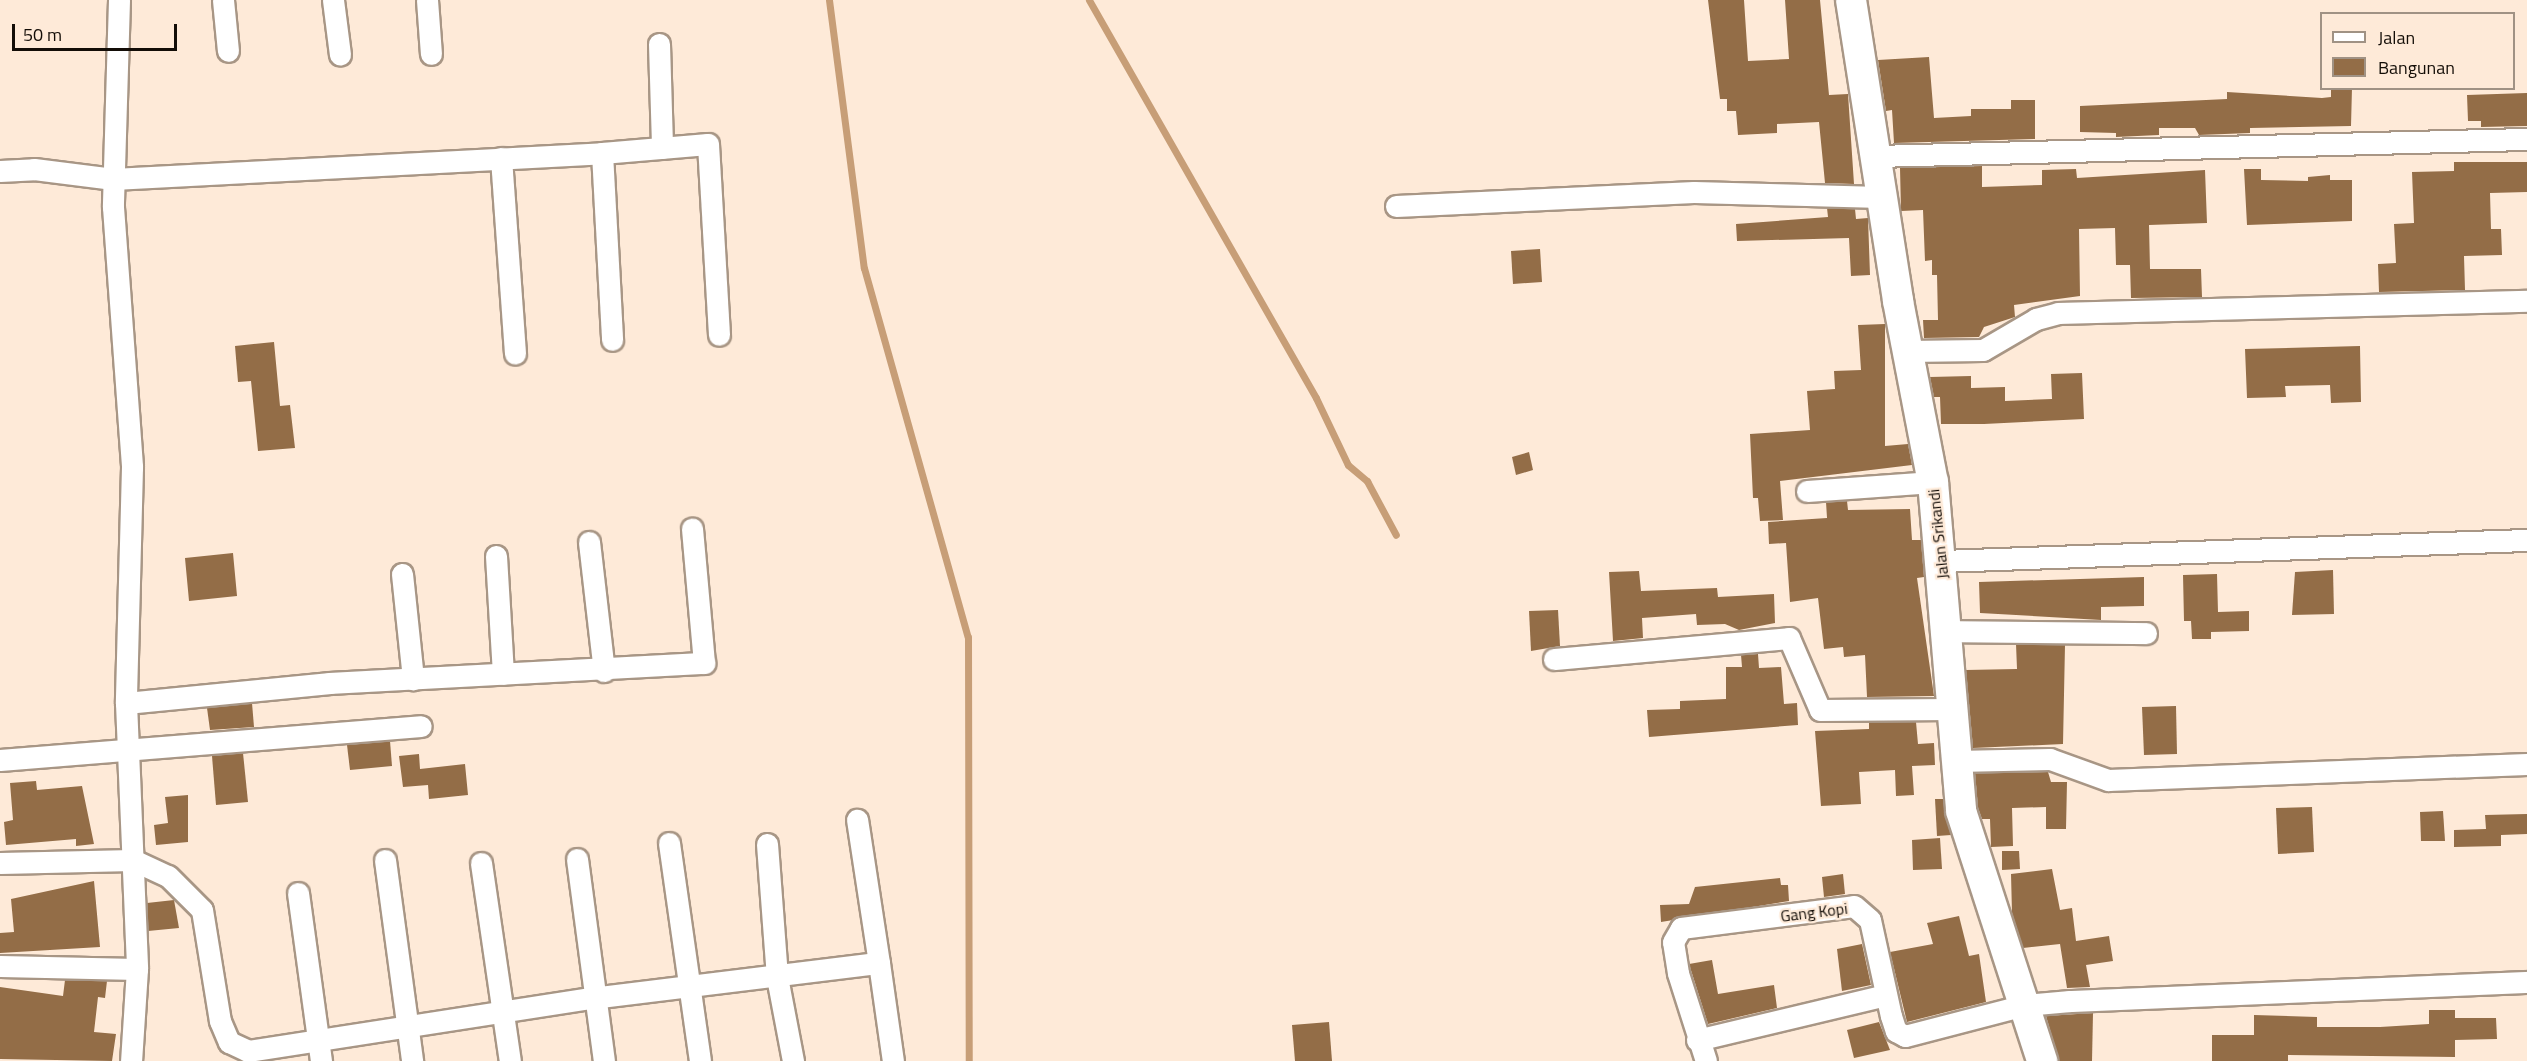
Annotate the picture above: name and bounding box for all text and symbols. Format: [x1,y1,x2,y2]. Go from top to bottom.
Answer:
scale bar [15,12,180,50]
legend [2320,12,2515,90]
text: 50 m [23,21,62,48]
text: Jalan [2378,24,2415,51]
text: Bangunan [2378,54,2455,81]
street label: Jalan Srikandi [1924,488,1952,580]
street label: Gang Kopi [1779,898,1849,926]

